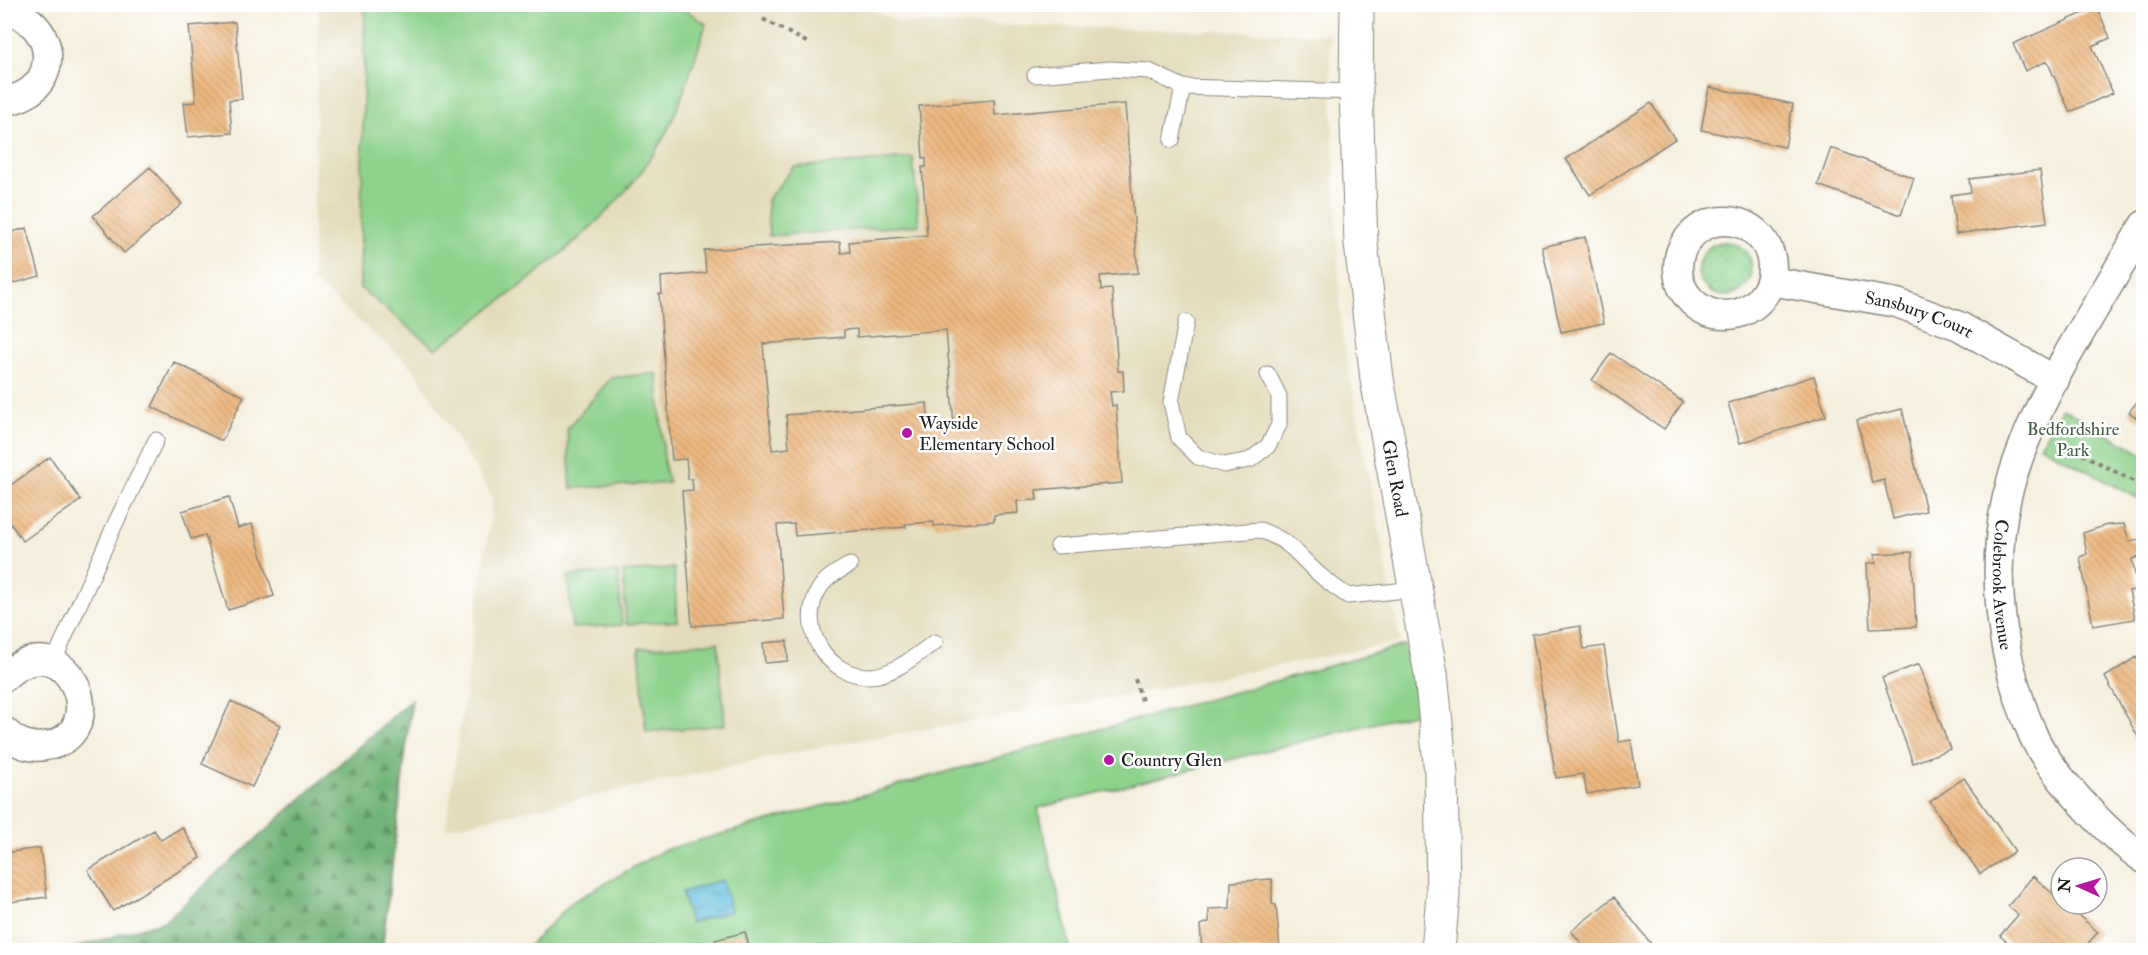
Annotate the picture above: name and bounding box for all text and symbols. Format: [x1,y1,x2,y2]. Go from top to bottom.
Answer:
street label: Sansbury Court [1863,286,1977,343]
place label: Wayside Elementary School [918,412,1055,456]
park label: Bedfordshire Park [2027,418,2120,462]
marker: Wayside Elementary School [900,426,914,440]
street label: Glen Road [1377,438,1414,519]
street label: Colebrook Avenue [1987,518,2018,652]
place label: Country Glen [1121,749,1222,772]
marker: Country Glen [1102,753,1116,767]
north arrow [2049,856,2109,916]
text: N [2054,877,2076,894]

